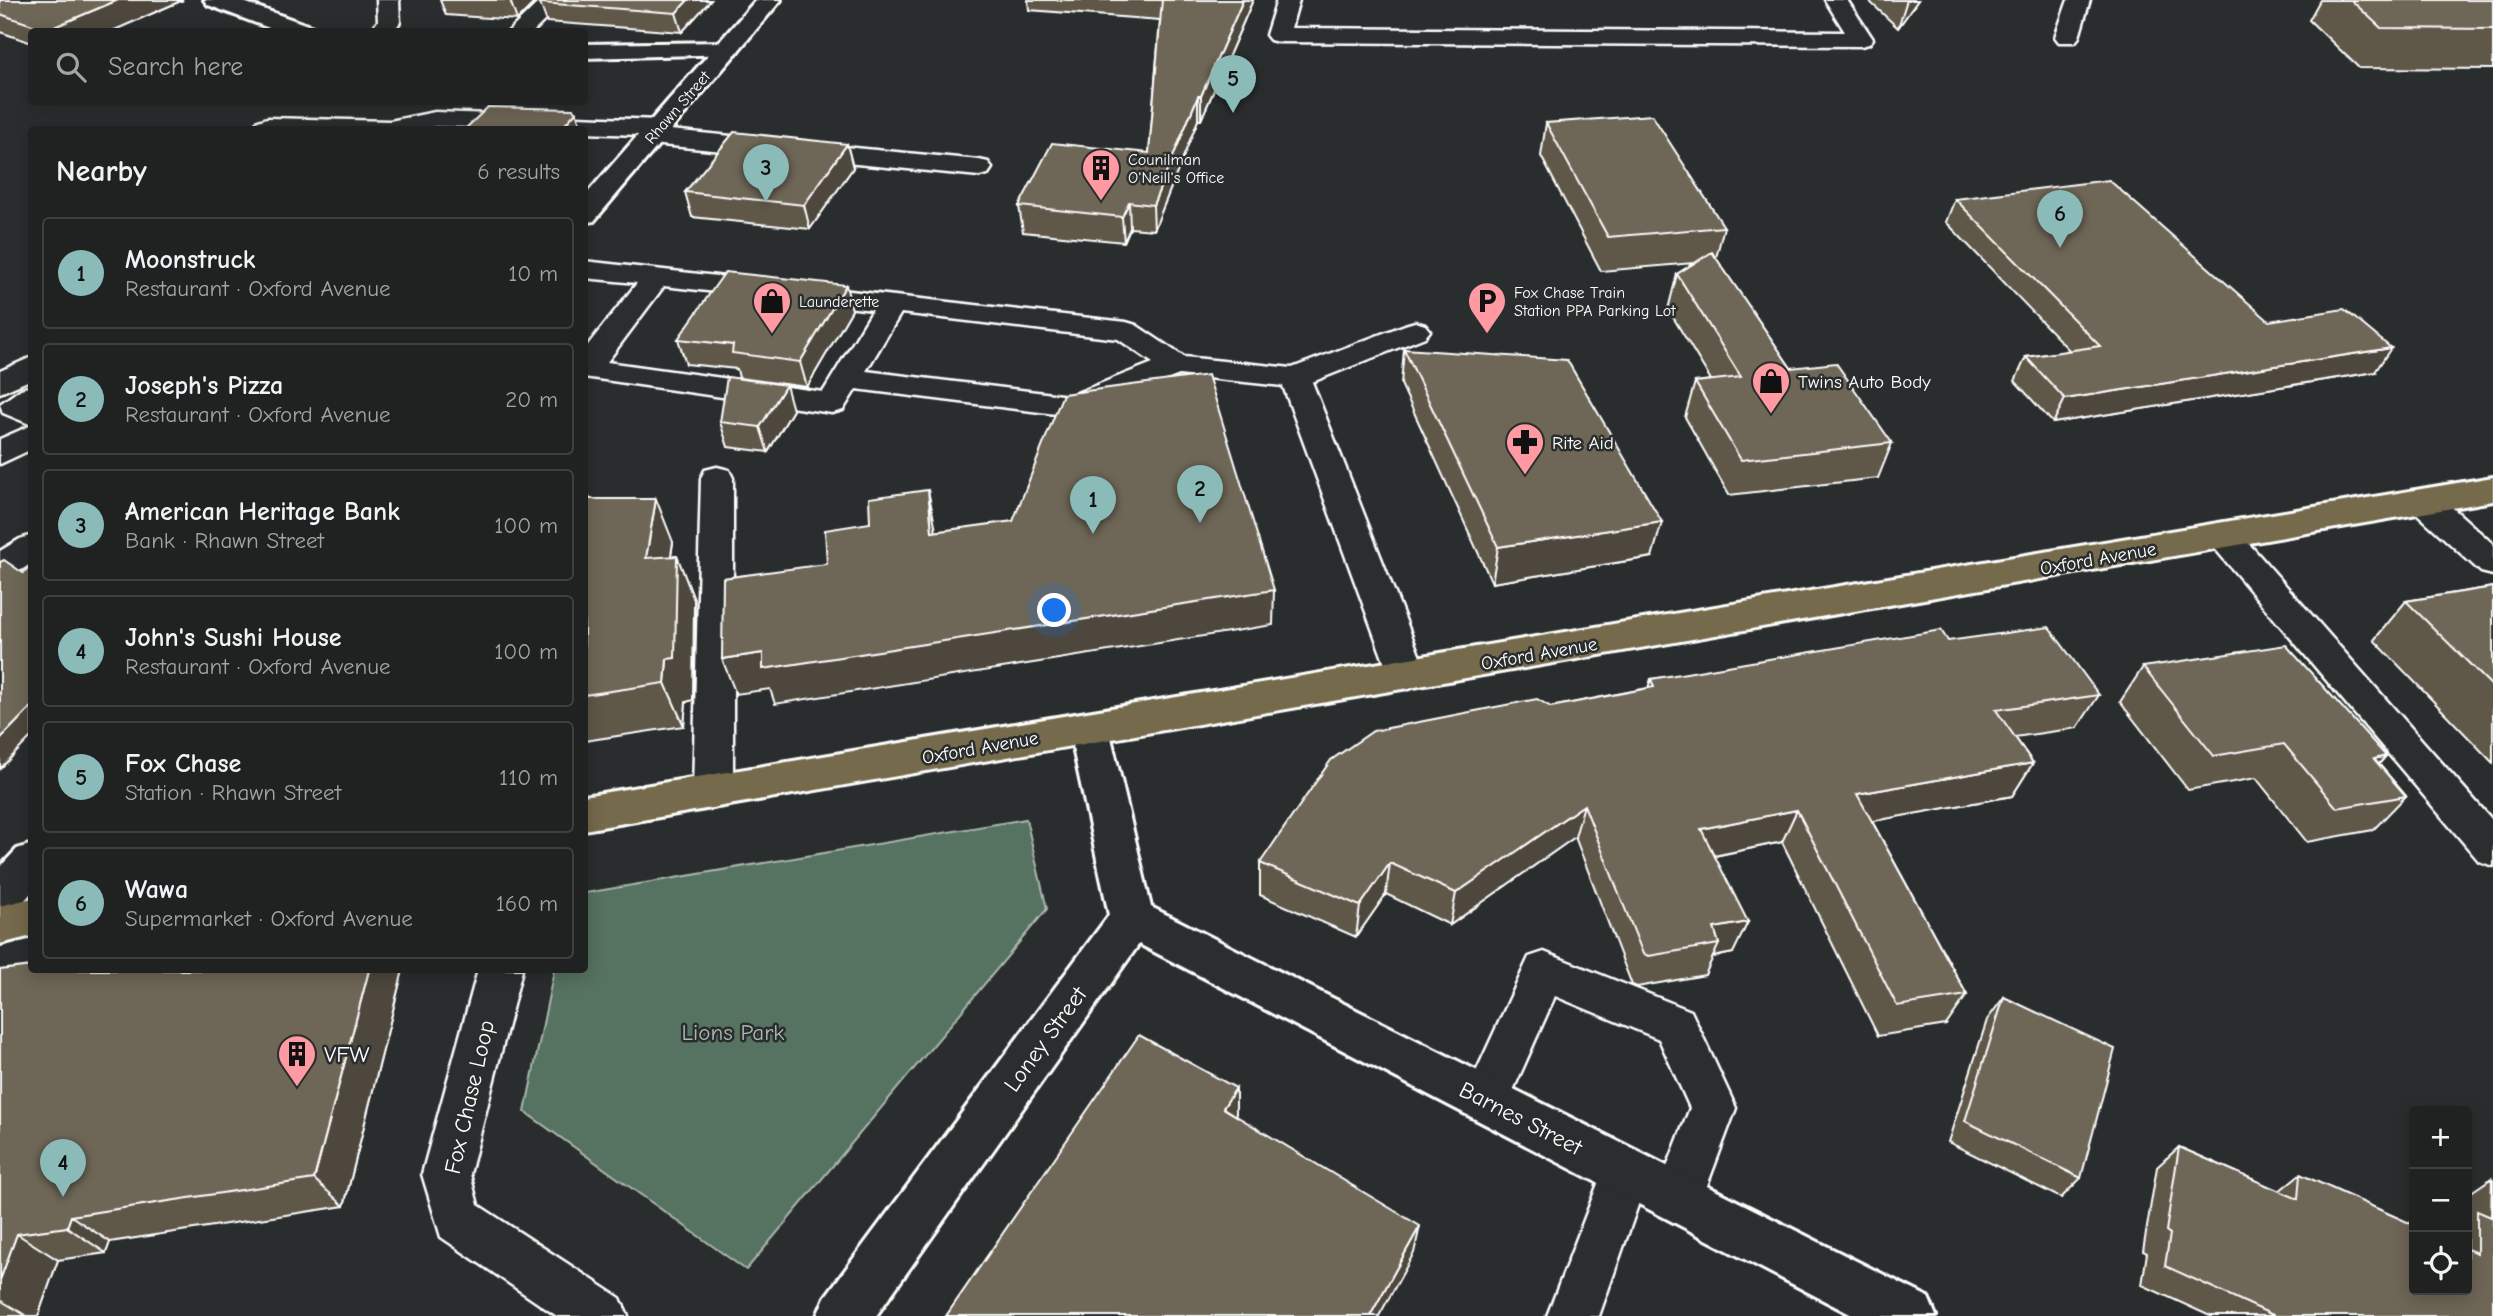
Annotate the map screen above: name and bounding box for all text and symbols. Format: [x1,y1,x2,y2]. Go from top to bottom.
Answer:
search box [28,28,588,105]
icon: search [52,48,90,86]
text: Search here [108,52,243,82]
pin: 5 [1210,55,1256,113]
street label: Rhawn Street [641,67,714,148]
pin: 3 [743,144,789,202]
building icon: Counilman O'Neill's Office [1080,147,1122,202]
place label: Counilman O'Neill's Office [1128,151,1224,187]
text: Nearby [56,154,147,189]
text: 6 results [477,158,560,185]
pin: 6 [2037,190,2083,248]
text: Moonstruck [125,245,255,275]
text: 1 [76,260,86,287]
text: 10 m [508,260,558,287]
text: Restaurant · Oxford Avenue [125,275,391,302]
shop icon: Launderette [751,280,793,335]
parking icon: Fox Chase Train Station PPA Parking Lot [1466,280,1508,335]
place label: Fox Chase Train Station PPA Parking Lot [1514,284,1676,320]
place label: Launderette [799,293,879,311]
shop icon: Twins Auto Body [1750,360,1792,415]
text: Joseph's Pizza [125,371,283,401]
place label: Twins Auto Body [1798,371,1931,393]
text: 2 [75,386,87,413]
text: 20 m [505,386,558,413]
text: Restaurant · Oxford Avenue [125,401,391,428]
pharmacy icon: Rite Aid [1504,421,1546,476]
place label: Rite Aid [1552,432,1614,454]
pin: 2 [1177,465,1223,523]
pin: 1 [1070,476,1116,534]
text: American Heritage Bank [125,497,400,527]
text: 3 [75,512,87,539]
text: 100 m [494,512,558,539]
text: Bank · Rhawn Street [125,527,324,554]
street label: Oxford Avenue [2038,538,2158,580]
your location [1037,593,1071,627]
text: John's Sushi House [125,623,342,653]
street label: Oxford Avenue [1479,633,1599,675]
text: 4 [76,638,86,665]
text: 100 m [494,638,558,665]
text: Restaurant · Oxford Avenue [125,653,391,680]
street label: Oxford Avenue [920,727,1040,769]
text: Fox Chase [125,749,241,779]
text: 5 [75,764,87,791]
text: 110 m [499,764,558,791]
text: Station · Rhawn Street [125,779,341,806]
text: Wawa [125,875,188,905]
text: 6 [75,890,87,917]
text: 160 m [496,890,558,917]
text: Supermarket · Oxford Avenue [125,905,413,932]
street label: Loney Street [998,980,1093,1097]
street label: Fox Chase Loop [439,1018,500,1177]
park label: Lions Park [682,1019,784,1046]
building icon: VFW [276,1033,318,1088]
place label: VFW [324,1041,370,1068]
street label: Barnes Street [1455,1076,1588,1162]
map controls [2409,1106,2472,1295]
button: + [2409,1106,2472,1169]
pin: 4 [40,1139,86,1197]
button: − [2409,1169,2472,1232]
button: locate [2409,1232,2472,1295]

